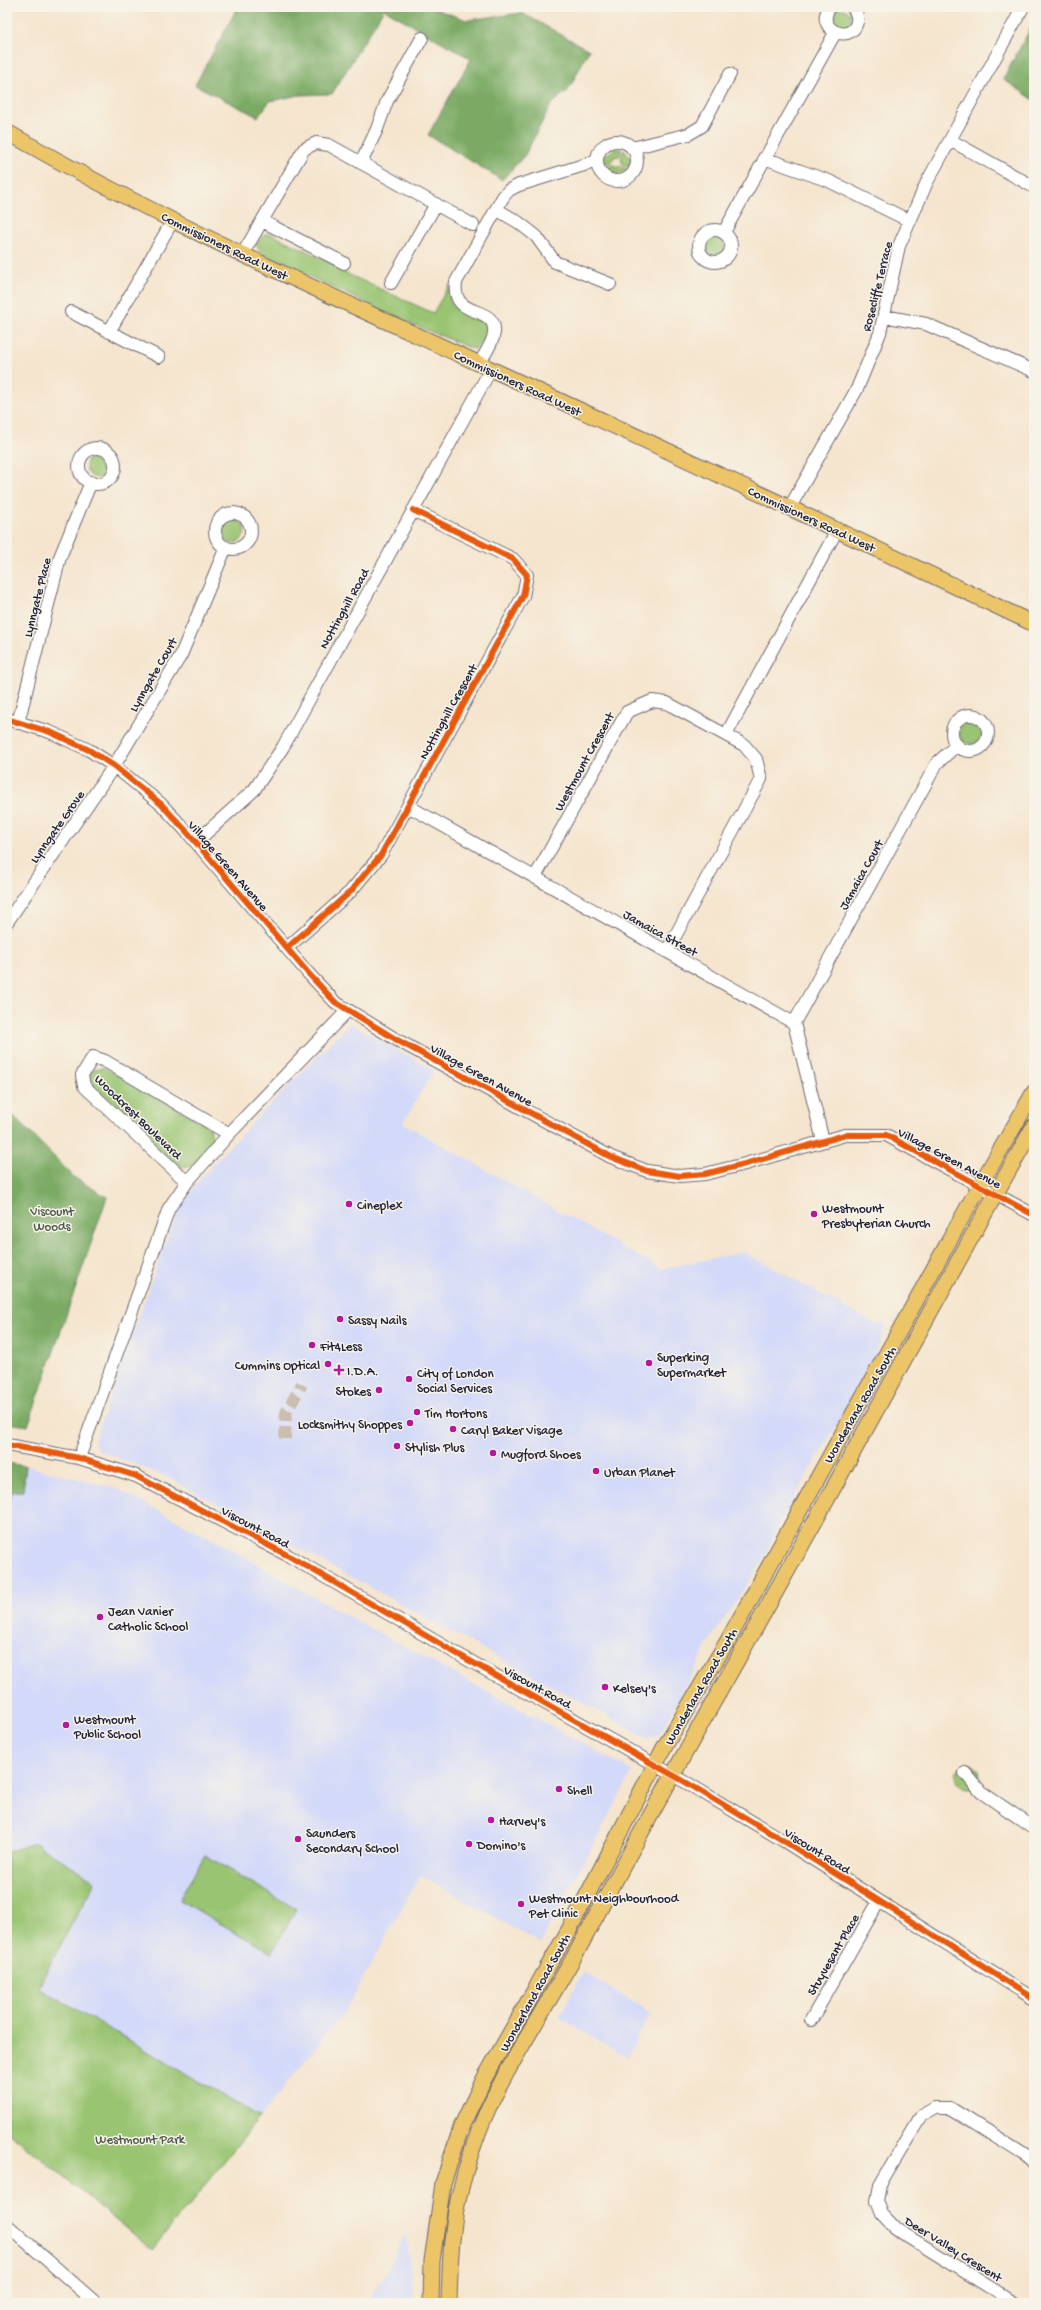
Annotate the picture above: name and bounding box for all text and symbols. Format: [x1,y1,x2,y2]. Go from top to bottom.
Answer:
street label: Commissioners Road West [158,210,291,285]
street label: Rosecliffe Terrace [860,240,897,333]
street label: Commissioners Road West [451,348,585,421]
street label: Commissioners Road West [745,484,879,557]
street label: Lynngate Place [21,556,56,639]
street label: Nottinghill Road [317,565,374,652]
street label: Lynngate Court [127,634,182,715]
street label: Nottinghill Crescent [417,660,482,762]
street label: Westmount Crescent [552,709,619,814]
street label: Lynngate Grove [27,788,89,867]
street label: Village Green Avenue [183,818,271,915]
street label: Jamaica Court [837,836,888,913]
street label: Jamaica Street [620,908,701,962]
street label: Village Green Avenue [426,1041,535,1111]
street label: Woodcrest Boulevard [91,1072,185,1164]
street label: Village Green Avenue [894,1125,1003,1193]
marker: Cineplex [344,1199,354,1209]
place label: Cineplex [357,1199,403,1214]
place label: Westmount Presbyterian Church [821,1202,931,1232]
park label: Viscount Woods [29,1205,75,1235]
marker: Westmount Presbyterian Church [809,1209,819,1219]
marker: Sassy Nails [335,1314,345,1324]
place label: Sassy Nails [348,1314,408,1329]
marker: Fit4Less [307,1340,317,1350]
place label: Fit4Less [319,1340,363,1355]
street label: Wonderland Road South [822,1344,901,1466]
place label: Superking Supermarket [657,1351,727,1381]
marker: Superking Supermarket [644,1358,654,1368]
place label: Cummins Optical [235,1359,320,1374]
marker: Cummins Optical [323,1359,333,1369]
marker: I.D.A. [334,1365,344,1375]
place label: I.D.A. [347,1365,379,1380]
place label: City of London Social Services [417,1367,495,1397]
marker: City of London Social Services [404,1374,414,1384]
place label: Stokes [336,1385,372,1400]
marker: Stokes [374,1385,384,1395]
marker: Tim Hortons [412,1407,422,1417]
place label: Tim Hortons [424,1407,488,1422]
place label: Locksmithy Shoppes [298,1418,403,1433]
marker: Locksmithy Shoppes [405,1418,415,1428]
marker: Caryl Baker Visage [448,1424,458,1434]
place label: Caryl Baker Visage [461,1424,563,1439]
marker: Stylish Plus [392,1441,402,1451]
place label: Stylish Plus [405,1441,465,1456]
marker: Mugford Shoes [488,1448,498,1458]
place label: Mugford Shoes [501,1448,582,1463]
marker: Urban Planet [591,1466,601,1476]
place label: Urban Planet [604,1466,677,1481]
street label: Viscount Road [217,1503,293,1553]
place label: Jean Vanier Catholic School [108,1605,188,1635]
marker: Jean Vanier Catholic School [95,1612,105,1622]
street label: Wonderland Road South [663,1626,742,1748]
street label: Viscount Road [499,1663,574,1714]
marker: Kelsey's [600,1682,610,1692]
place label: Kelsey's [613,1682,657,1697]
place label: Westmount Public School [73,1713,141,1743]
marker: Westmount Public School [61,1720,71,1730]
marker: Shell [554,1784,564,1794]
place label: Shell [567,1784,593,1799]
marker: Harvey's [486,1815,496,1825]
place label: Harvey's [499,1815,546,1830]
street label: Viscount Road [780,1825,854,1879]
place label: Saunders Secondary School [306,1827,399,1857]
marker: Saunders Secondary School [293,1834,303,1844]
marker: Domino's [464,1839,474,1849]
place label: Domino's [476,1839,526,1854]
place label: Westmount Neighbourhood Pet Clinic [528,1892,680,1922]
marker: Westmount Neighbourhood Pet Clinic [516,1899,526,1909]
street label: Stuyvesant Place [805,1912,864,1999]
street label: Wonderland Road South [498,1932,575,2055]
park label: Westmount Park [95,2133,186,2148]
street label: Deer Valley Crescent [900,2214,1005,2287]

